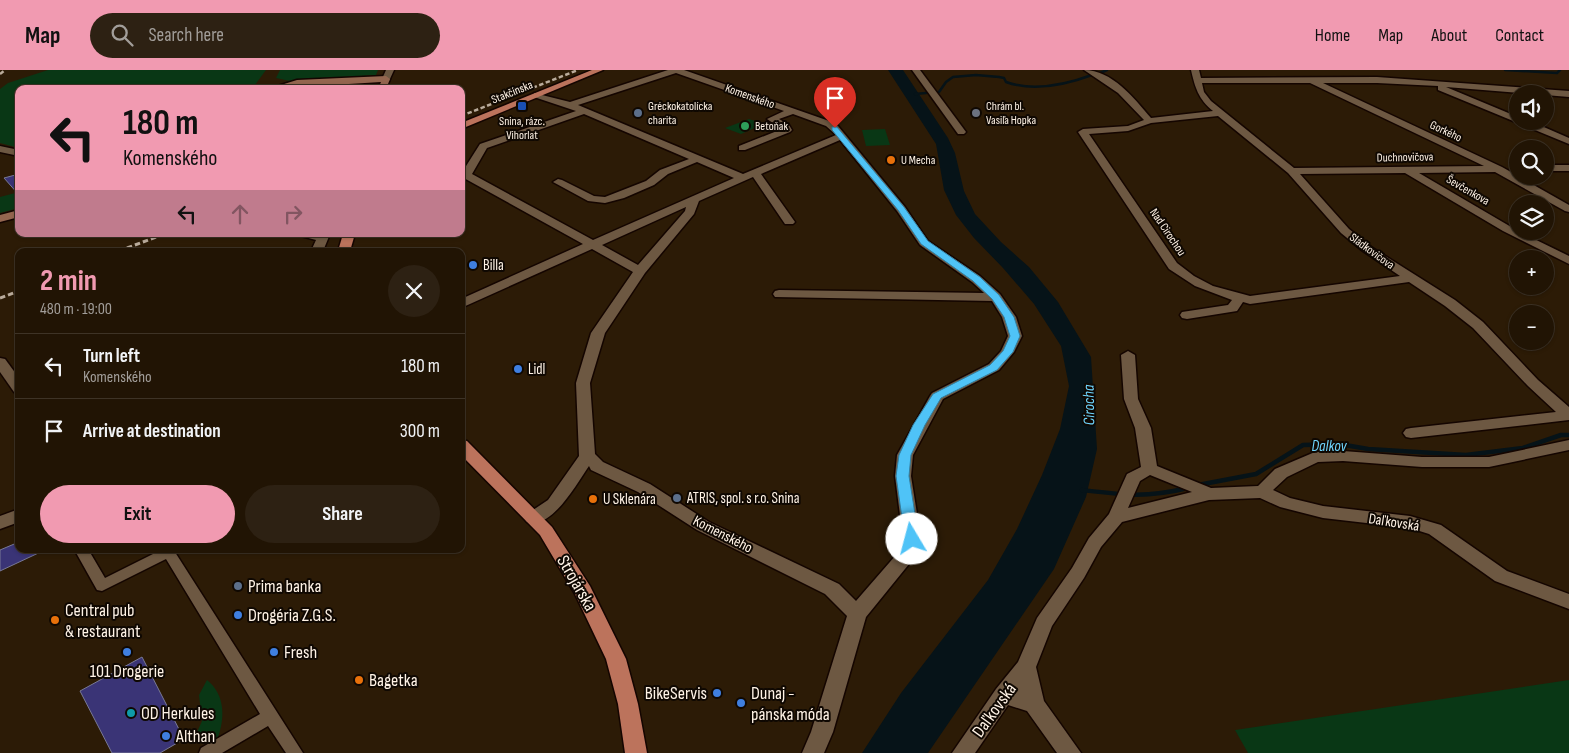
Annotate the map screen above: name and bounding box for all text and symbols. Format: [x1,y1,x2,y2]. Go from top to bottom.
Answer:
search box [90,13,440,58]
text: Map [25,21,60,50]
icon: search [108,21,136,49]
text: Search here [148,24,224,47]
text: Home [1315,25,1350,46]
text: Map [1378,25,1403,46]
text: About [1431,25,1467,46]
text: Contact [1495,25,1544,46]
street label: Stakčínska [489,77,535,108]
pin [814,77,856,128]
street label: Komenského [723,81,777,112]
icon: arrive [821,84,849,112]
map controls [1509,85,1554,350]
button: sound [1509,85,1554,130]
place label: Gréckokatolícka charita [648,99,713,128]
place label: Chrám bl. Vasiľa Hopka [986,99,1036,128]
marker: Snina, rázc. Vihorlat [516,100,528,112]
text: 180 m [123,102,199,145]
icon: left [40,105,105,170]
marker: Gréckokatolícka charita [632,107,644,119]
marker: Chrám bl. Vasiľa Hopka [970,107,982,119]
place label: Snina, rázc. Vihorlat [499,114,545,143]
street label: Gorkého [1427,118,1464,145]
place label: Betoňak [755,119,788,134]
marker: Betoňak [739,120,751,132]
button: search [1509,140,1554,185]
text: Komenského [123,145,217,172]
street label: Duchnovičova [1377,150,1434,165]
place label: U Mecha [901,153,936,168]
marker: U Mecha [885,154,897,166]
street label: Ševčenkova [1443,172,1492,209]
button: layers [1509,195,1554,240]
icon: left [173,200,201,228]
icon: ahead [226,200,254,228]
icon: right [279,200,307,228]
street label: Nad Cirochou [1146,206,1189,259]
street label: Sládkovičova [1346,230,1397,273]
button: + [1509,250,1554,295]
place label: Billa [483,256,504,275]
marker: Billa [467,259,479,271]
text: 2 min [40,263,97,299]
button: close [388,265,440,317]
text: 480 m · 19:00 [40,300,112,319]
button: − [1509,305,1554,350]
text: Turn left [83,345,140,368]
icon: left [40,352,68,380]
text: 180 m [401,355,440,378]
place label: Lidl [528,360,545,379]
marker: Lidl [512,363,524,375]
text: Komenského [83,368,152,387]
water label: Cirocha [1080,384,1099,426]
icon: arrive [40,417,68,445]
text: Arrive at destination [83,420,221,443]
text: 300 m [400,420,440,443]
water label: Dalkov [1311,437,1348,456]
button: Exit [40,485,235,543]
button: Share [245,485,440,543]
place label: ATRIS, spol. s r.o. Snina [686,489,800,508]
place label: U Sklenára [603,490,656,509]
marker: ATRIS, spol. s r.o. Snina [671,492,683,504]
marker: U Sklenára [587,493,599,505]
street label: Daľkovská [1367,509,1421,536]
street label: Komenského [690,511,756,558]
position arrow [885,512,937,564]
street label: Strojárska [552,552,601,615]
place label: Prima banka [248,576,321,597]
marker: Prima banka [232,580,244,592]
place label: Central pub & restaurant [65,600,141,642]
place label: Drogéria Z.G.S. [248,605,336,626]
marker: Drogéria Z.G.S. [232,609,244,621]
marker: Central pub & restaurant [49,614,61,626]
place label: Fresh [284,642,317,663]
marker: 101 Drogerie [121,646,133,658]
marker: Fresh [268,646,280,658]
place label: 101 Drogerie [90,661,164,682]
place label: Bagetka [369,670,418,691]
marker: Bagetka [353,674,365,686]
street label: Daľkovská [968,679,1021,741]
place label: BikeServis [645,683,707,704]
place label: Dunaj - pánska móda [751,683,830,725]
marker: BikeServis [711,687,723,699]
marker: Dunaj - pánska móda [735,697,747,709]
place label: OD Herkules [141,703,215,724]
marker: OD Herkules [125,707,137,719]
place label: Althan [175,726,215,747]
marker: Althan [160,730,172,742]

